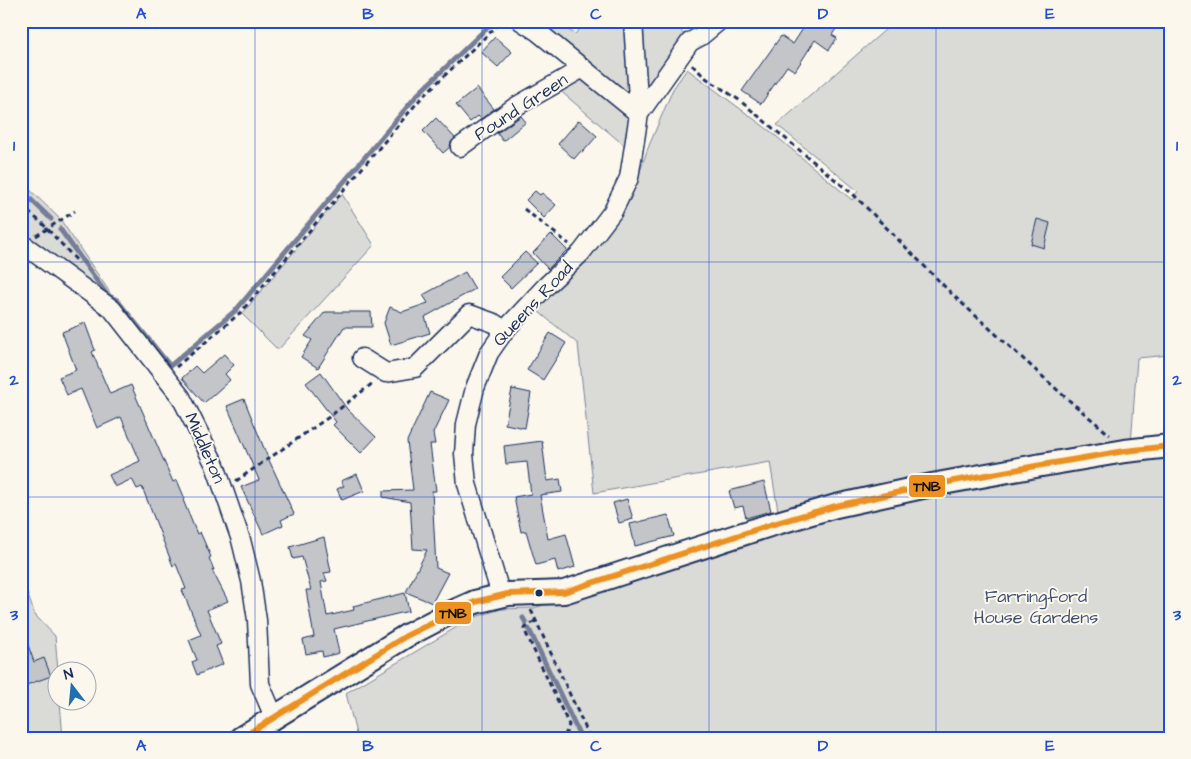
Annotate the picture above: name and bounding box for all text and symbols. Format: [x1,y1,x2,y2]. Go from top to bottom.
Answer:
text: A [136,3,147,25]
text: B [362,3,374,25]
text: C [590,3,602,25]
text: D [818,3,829,25]
text: E [1045,3,1055,25]
street label: Pound Green [469,67,573,147]
text: 1 [13,135,16,157]
text: 1 [1176,135,1179,157]
street label: Queens Road [487,256,579,352]
text: 2 [8,369,19,391]
text: 2 [1171,369,1182,391]
street label: Middleton [178,409,232,487]
line badge: TNB [908,474,946,498]
text: TNB [912,477,941,497]
park label: Farringford House Gardens [974,584,1098,630]
unlabelled marker [534,588,544,598]
line badge: TNB [434,601,472,625]
text: 3 [9,604,19,626]
text: TNB [438,604,467,624]
text: 3 [1172,604,1182,626]
north arrow [48,662,98,712]
text: N [62,664,76,685]
text: A [136,735,147,757]
text: B [362,735,374,757]
text: C [590,735,602,757]
text: D [818,735,829,757]
text: E [1045,735,1055,757]

